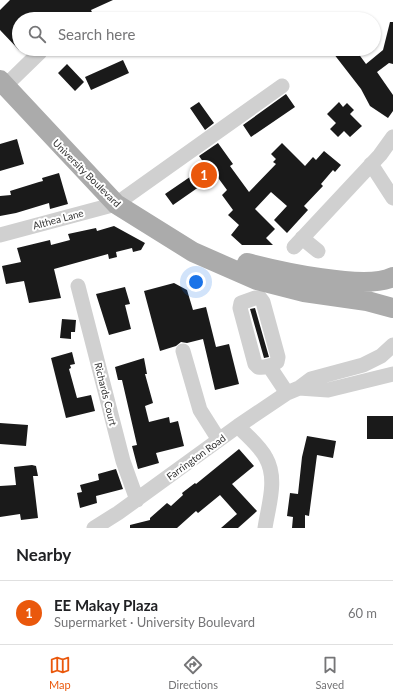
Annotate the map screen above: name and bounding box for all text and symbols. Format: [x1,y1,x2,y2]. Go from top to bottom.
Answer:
search box [12,12,381,56]
icon: search [26,23,48,45]
text: Search here [58,25,135,43]
street label: University Boulevard [51,137,123,209]
pin: 1 [191,160,217,190]
street label: Althea Lane [31,206,85,232]
your location [186,272,206,292]
street label: Richards Court [92,361,120,427]
street label: Farrington Road [164,432,228,482]
text: Nearby [16,544,71,565]
text: EE Makay Plaza [54,596,158,614]
text: 1 [25,605,33,621]
text: 60 m [348,605,377,621]
text: Supermarket · University Boulevard [54,614,255,630]
tab: Map [49,654,71,691]
tab: Directions [168,654,218,691]
tab: Saved [315,654,344,691]

